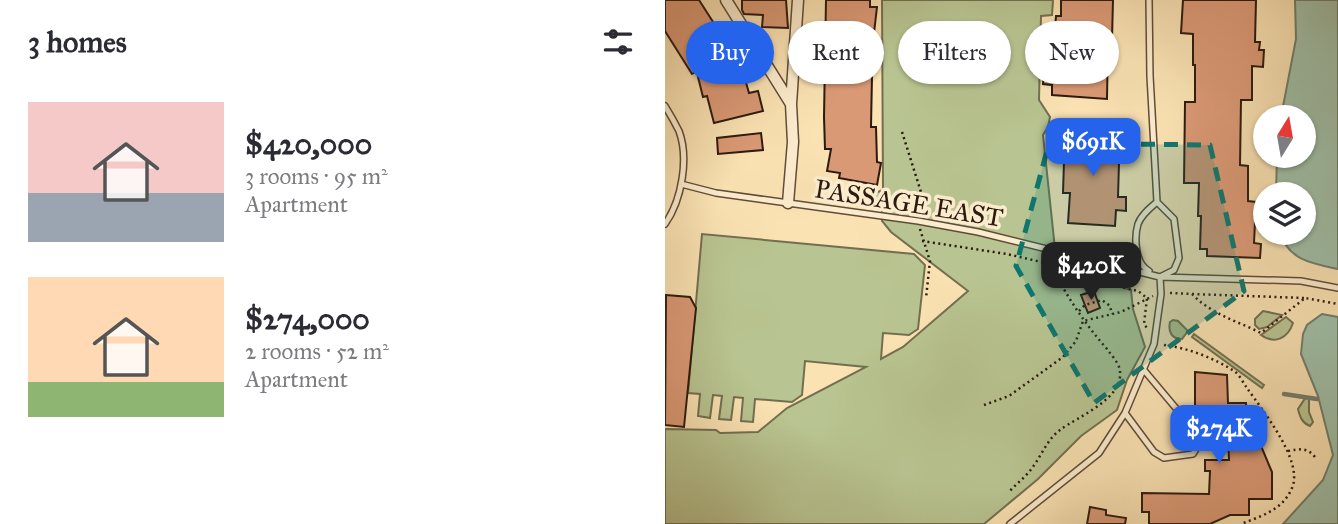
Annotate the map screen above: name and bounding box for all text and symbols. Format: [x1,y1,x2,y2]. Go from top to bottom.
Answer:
chip: Buy [686,21,774,84]
chip: Rent [788,21,884,84]
chip: Filters [898,21,1011,84]
chip: New [1025,21,1119,84]
icon: filters [599,23,637,61]
text: 3 homes [28,24,127,60]
north arrow [1253,105,1316,168]
map controls [1253,105,1316,245]
pin: $691K [1044,118,1142,178]
text: $420,000 [245,126,372,162]
text: $691K [1061,127,1125,155]
icon: home [84,130,168,214]
text: 3 rooms · 95 m² [245,162,388,190]
street label: PASSAGE EAST [812,172,1006,234]
button: layers [1253,182,1316,245]
text: Apartment [245,190,348,218]
pin: $420K [1042,243,1140,302]
text: $420K [1057,251,1125,279]
text: $274,000 [245,301,370,337]
icon: home [84,305,168,389]
text: 2 rooms · 52 m² [245,337,389,365]
text: Apartment [245,365,348,393]
pin: $274K [1170,406,1268,465]
text: $274K [1186,414,1252,442]

